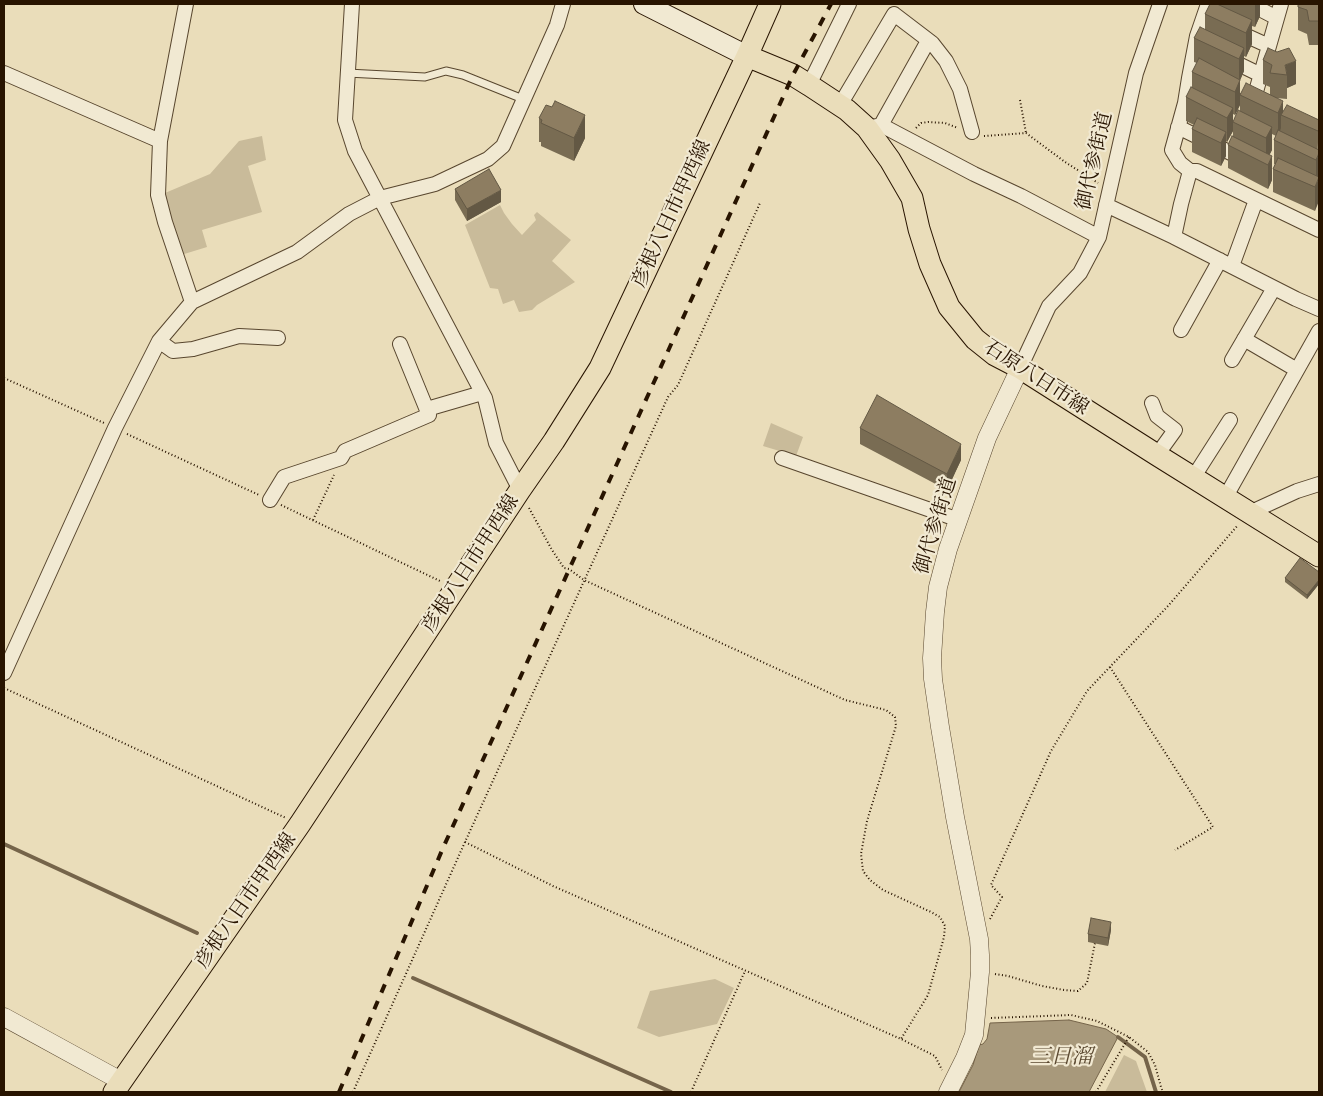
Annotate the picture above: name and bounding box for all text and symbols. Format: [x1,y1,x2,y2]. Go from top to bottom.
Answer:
street label: 御代参街道 [1072,110,1118,212]
street label: 彦根八日市甲西線 [627,136,717,292]
street label: 石原八日市線 [979,335,1093,421]
street label: 御代参街道 [910,475,962,577]
street label: 彦根八日市甲西線 [417,490,525,638]
street label: 彦根八日市甲西線 [190,829,302,973]
water label: 三日溜 [1030,1044,1092,1070]

